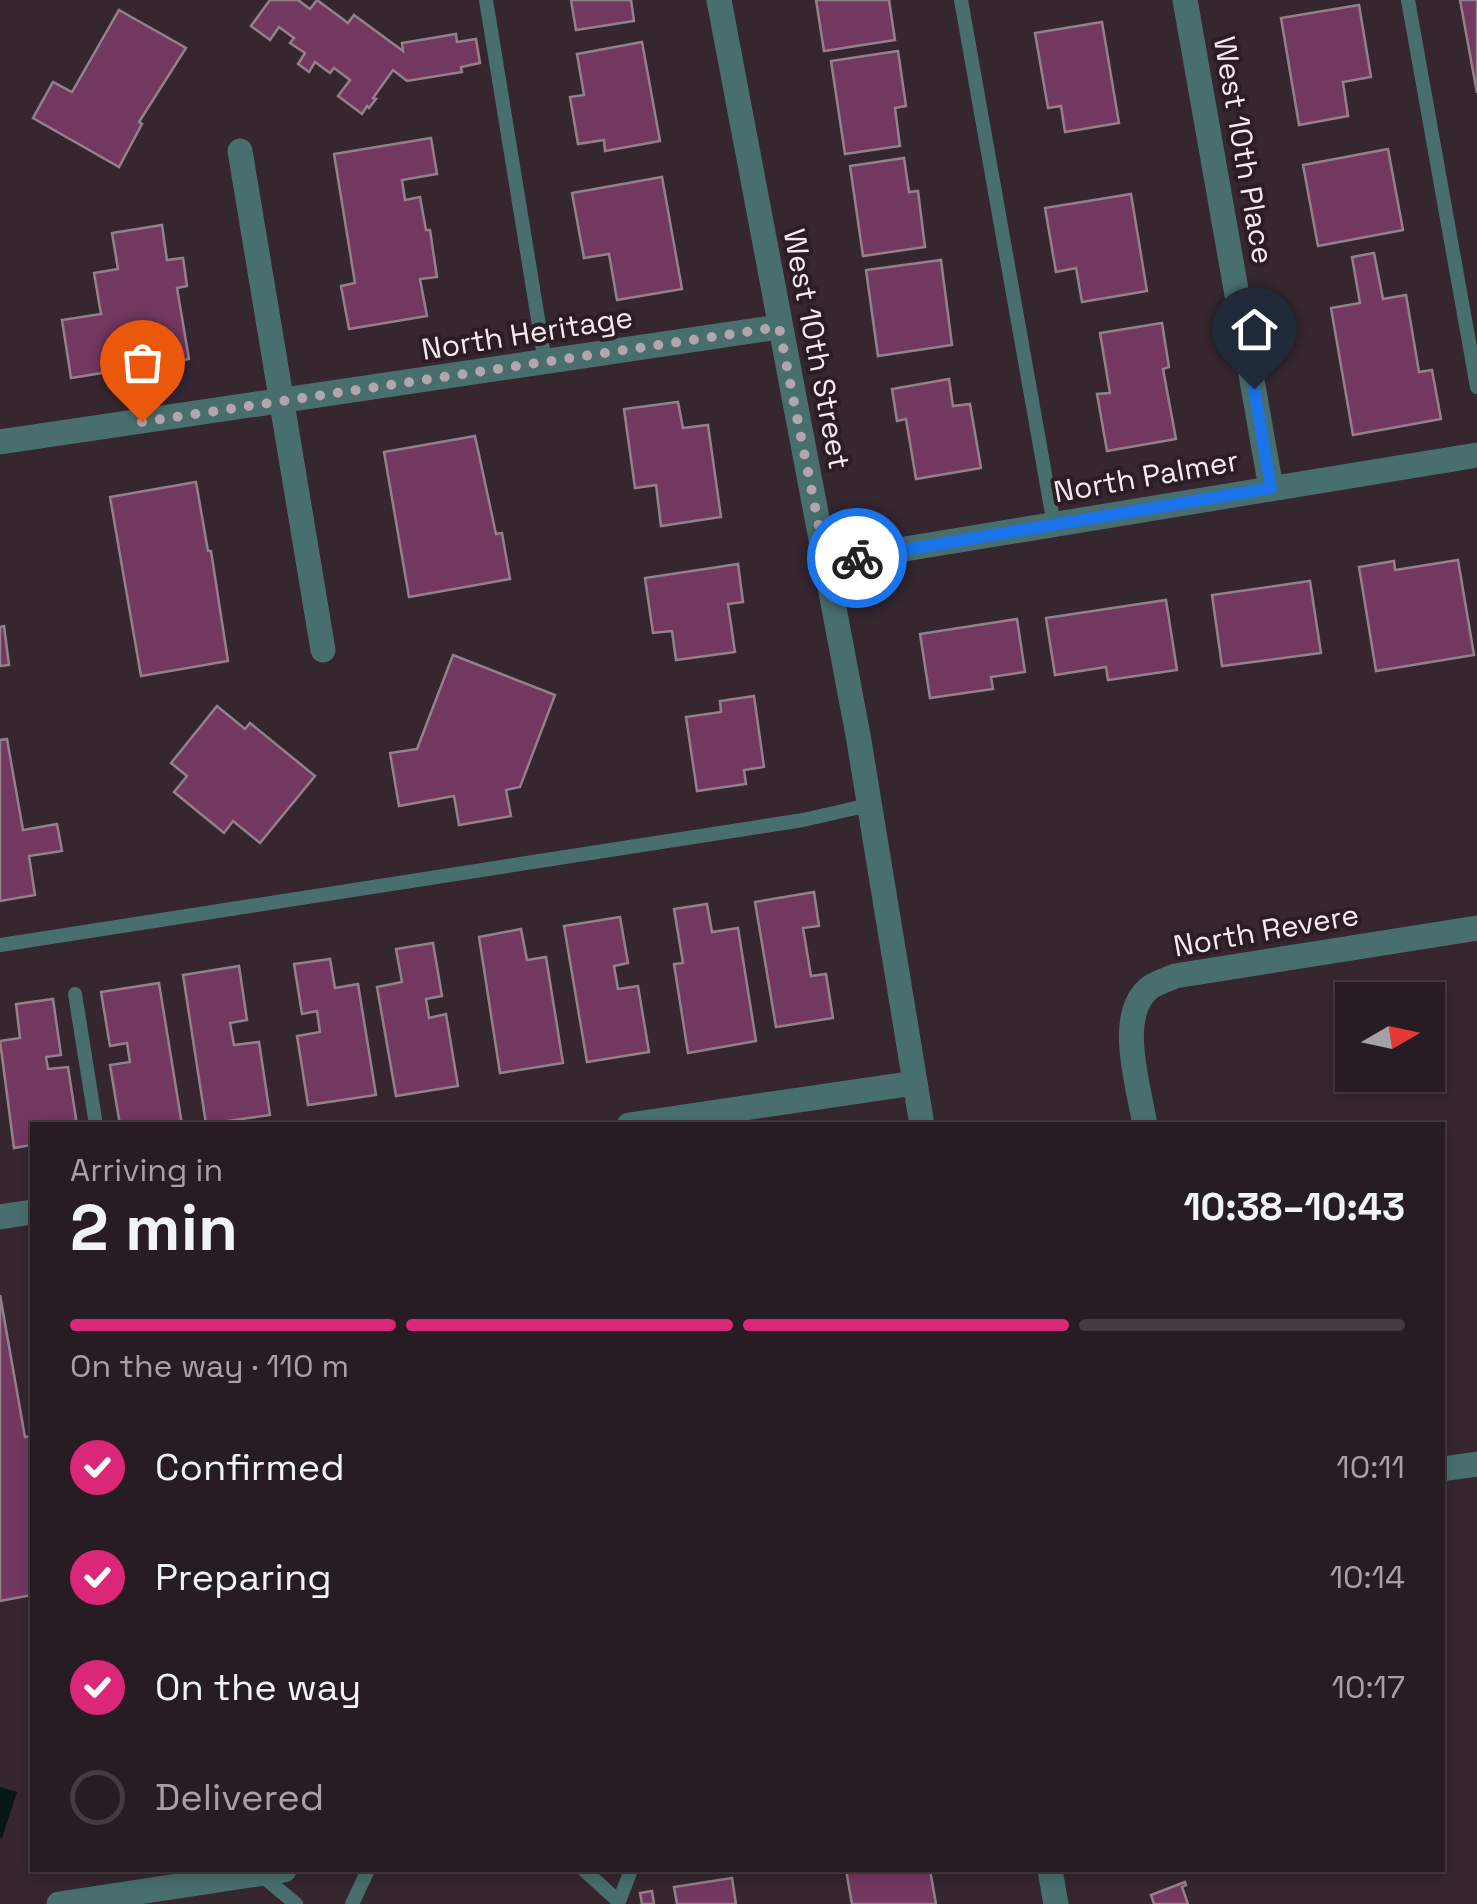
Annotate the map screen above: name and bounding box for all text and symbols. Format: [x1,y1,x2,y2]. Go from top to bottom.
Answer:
street label: West 10th Place [1205,33,1283,267]
street label: West 10th Street [775,226,859,472]
pin [1212,287,1297,390]
street label: North Heritage [419,297,635,369]
icon: home [1227,302,1282,357]
pin [100,320,185,423]
icon: bag [115,335,170,390]
street label: North Palmer [1051,441,1241,511]
courier [807,508,907,608]
icon: bike [830,531,885,586]
street label: North Revere [1170,895,1362,965]
north arrow [1335,982,1445,1092]
map controls [1335,982,1445,1092]
text: Arriving in [70,1150,223,1190]
text: 10:38–10:43 [1183,1183,1405,1231]
text: 2 min [70,1186,238,1269]
text: On the way · 110 m [70,1346,349,1386]
icon: check [70,1440,125,1495]
text: Confirmed [155,1443,345,1491]
text: 10:11 [1336,1447,1405,1487]
icon: check [70,1550,125,1605]
text: Preparing [155,1553,332,1601]
text: 10:14 [1330,1557,1405,1597]
icon: check [70,1660,125,1715]
text: On the way [155,1663,361,1711]
text: 10:17 [1332,1667,1405,1707]
text: Delivered [155,1773,324,1821]

